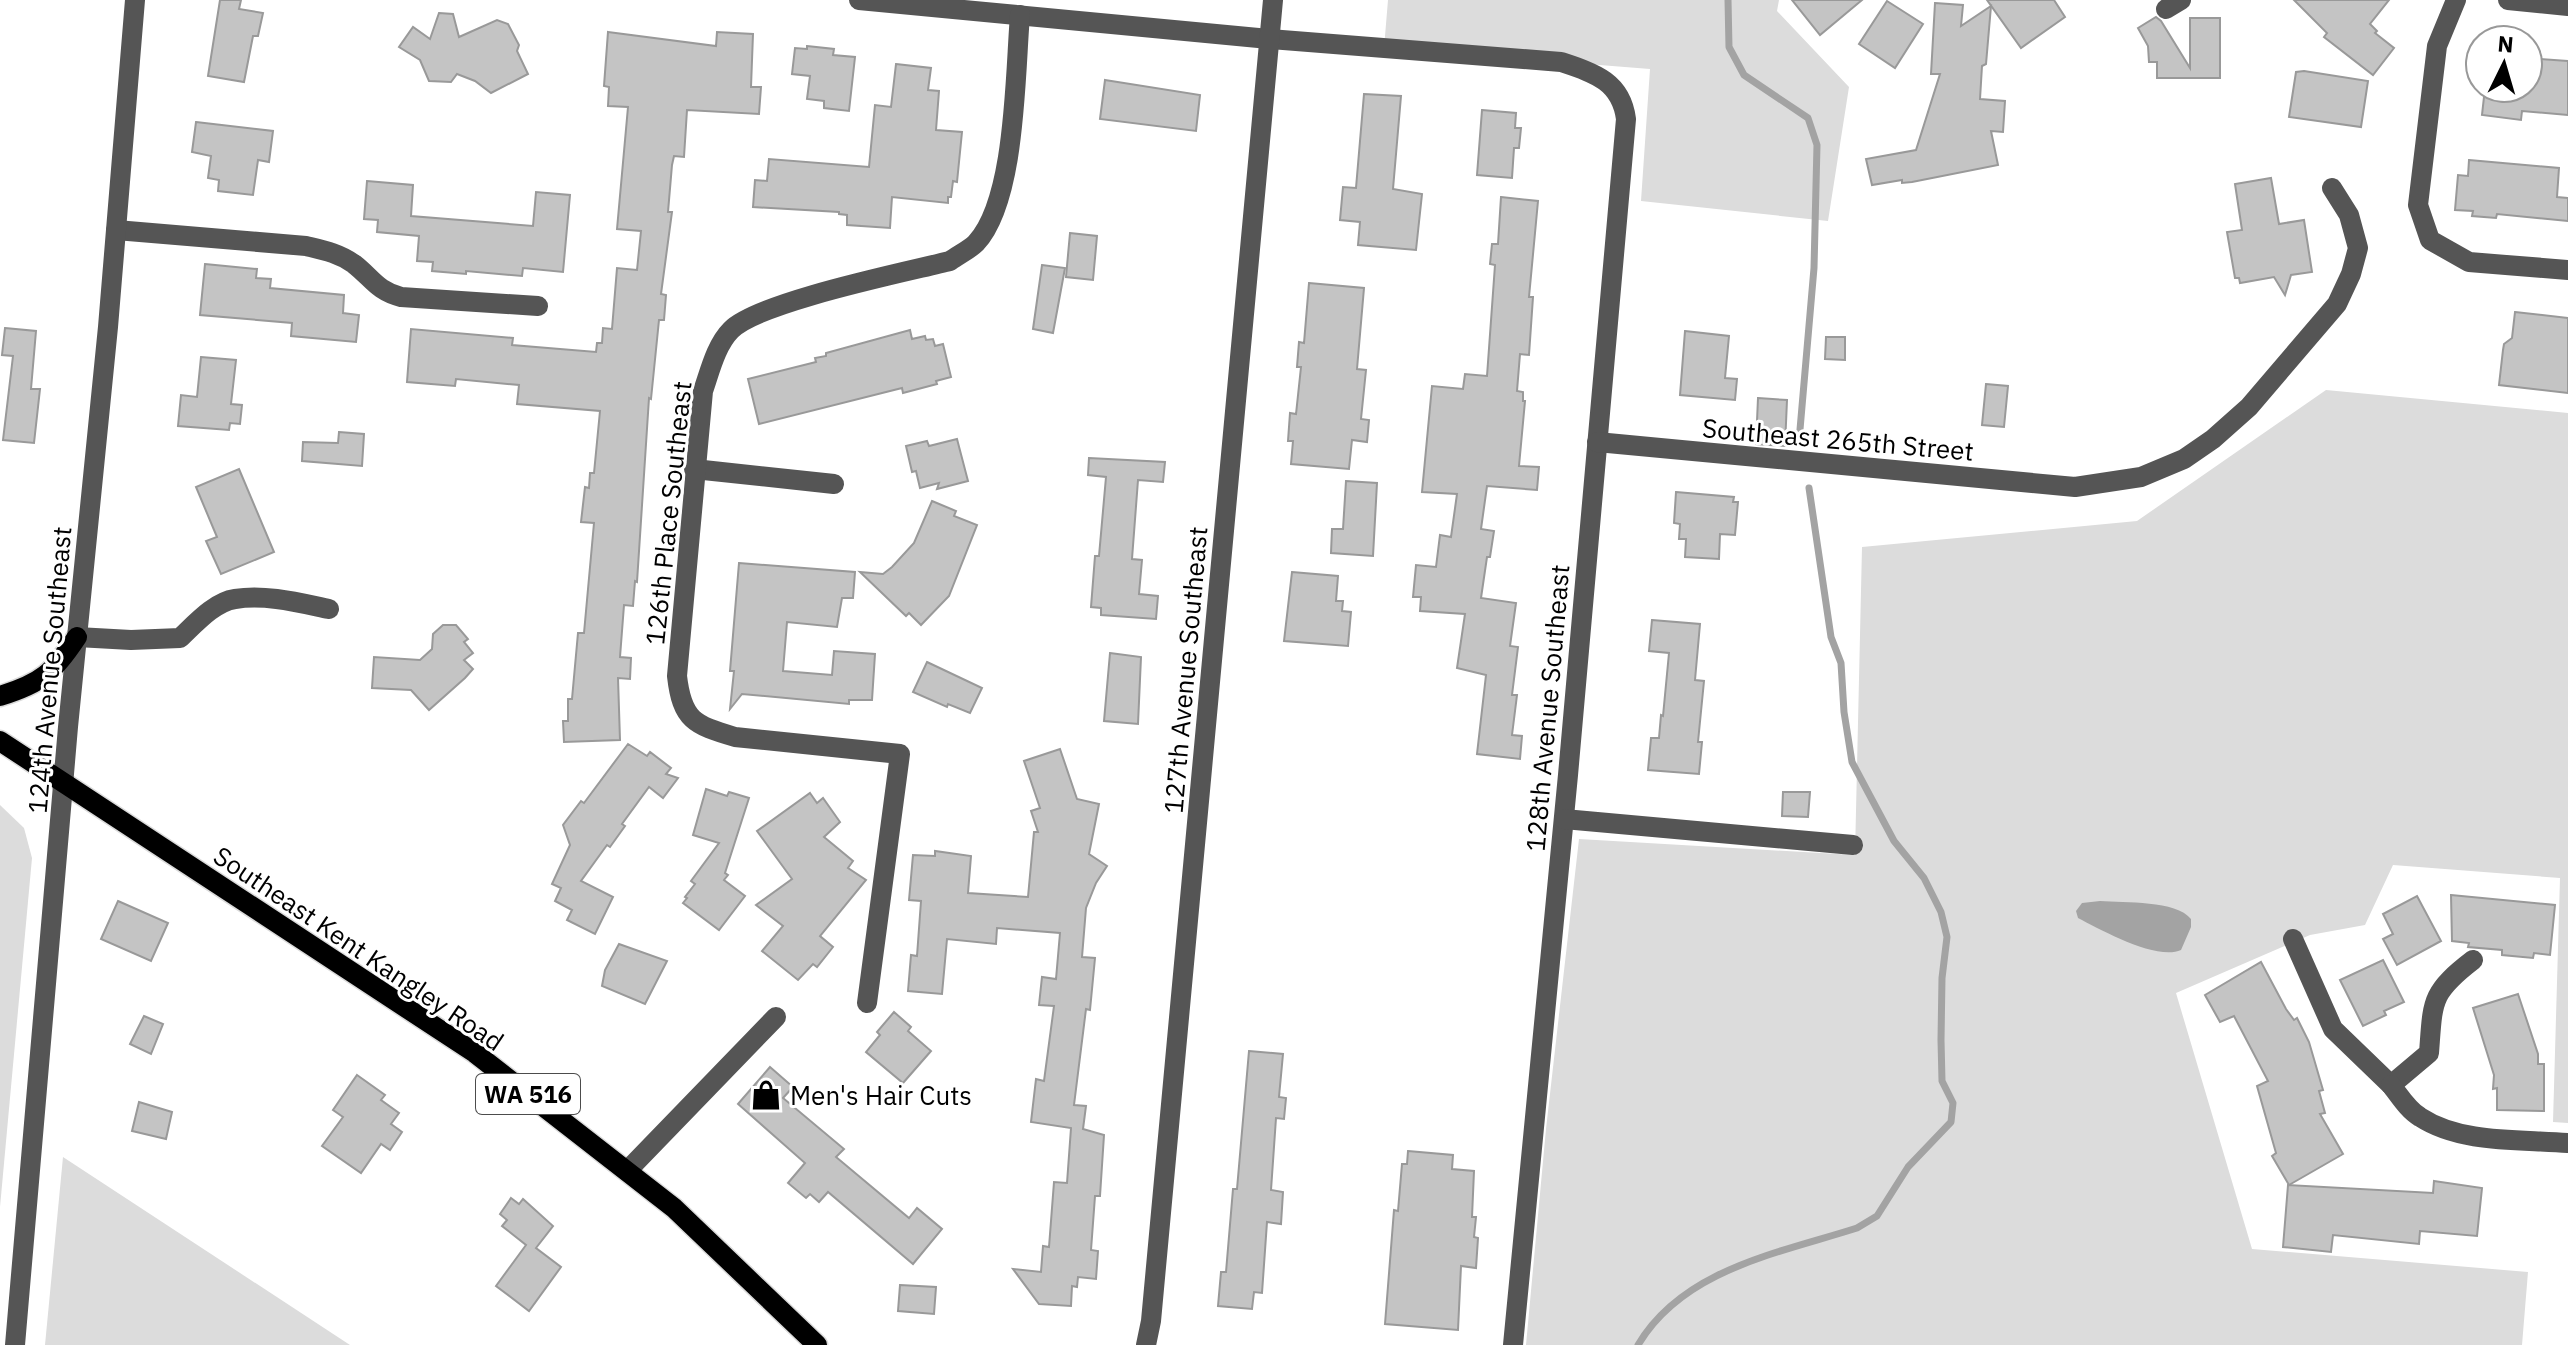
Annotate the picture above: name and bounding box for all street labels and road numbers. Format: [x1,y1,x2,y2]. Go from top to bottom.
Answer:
street label: 126th Place Southeast [637,379,699,647]
street label: Southeast 265th Street [1701,410,1975,468]
street label: 124th Avenue Southeast [20,525,78,815]
street label: 127th Avenue Southeast [1156,525,1214,815]
street label: 128th Avenue Southeast [1518,563,1576,853]
street label: Southeast Kent Kangley Road [207,838,511,1058]
road number: WA 516 [476,1074,580,1114]

